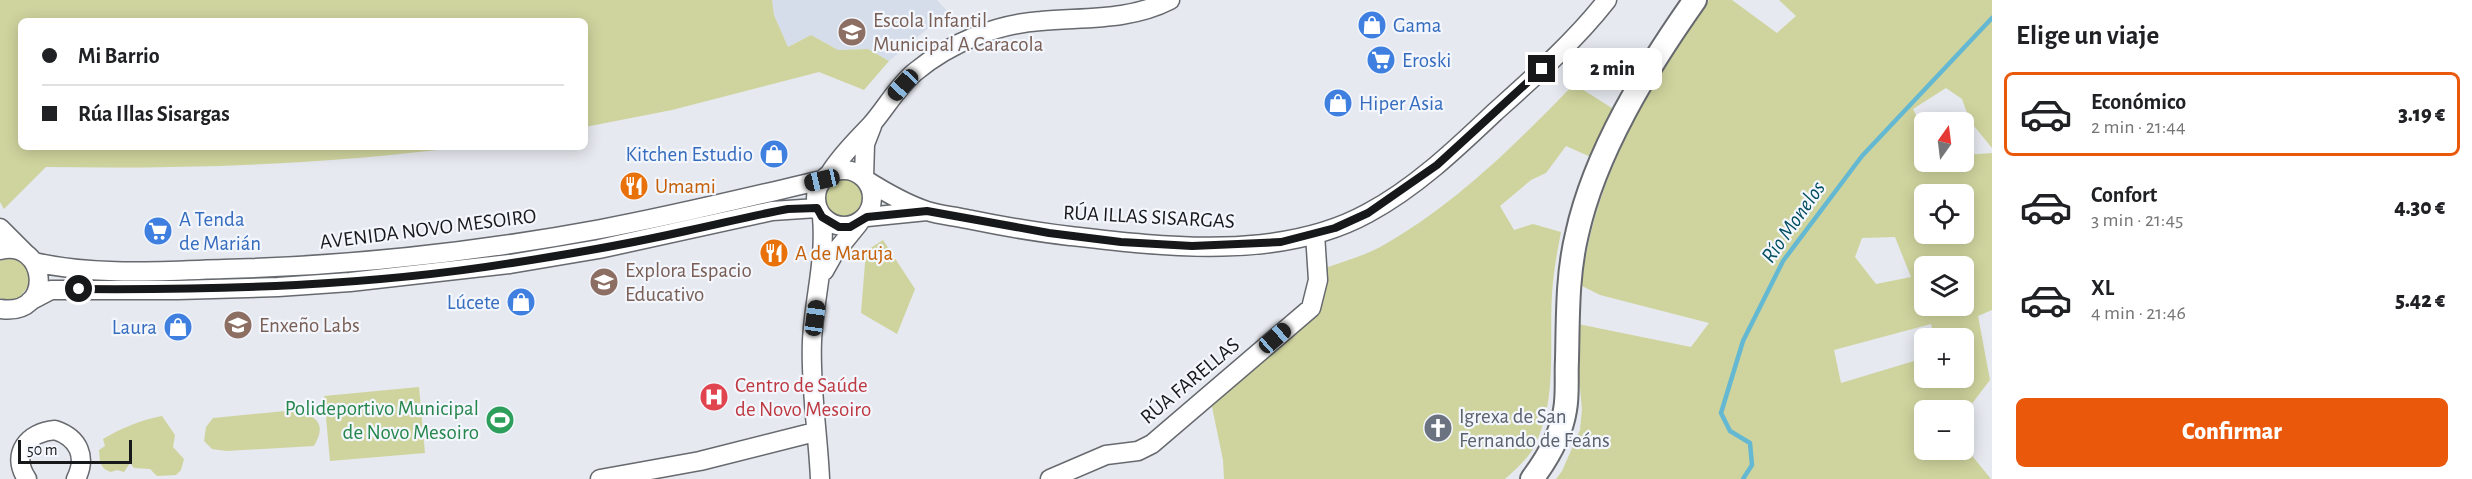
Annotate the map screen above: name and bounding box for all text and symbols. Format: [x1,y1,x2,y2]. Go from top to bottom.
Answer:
shop icon: Gama [1356,9,1388,41]
place label: Escola Infantil Municipal A Caracola [873,10,1044,55]
place label: Gama [1393,15,1442,36]
school or university icon: Escola Infantil Municipal A Caracola [836,16,868,48]
text: Elige un viaje [2016,22,2159,49]
supermarket icon: Eroski [1365,44,1397,76]
text: Mi Barrio [78,45,160,67]
callout: 2 min [1563,48,1662,90]
place label: Eroski [1402,50,1451,71]
route end [1528,55,1555,82]
text: 2 min [1590,59,1635,79]
car [884,66,922,104]
shop icon: Hiper Asia [1322,87,1354,119]
icon: car [2019,87,2073,141]
text: Económico [2091,91,2186,113]
place label: Hiper Asia [1359,93,1444,114]
text: Rúa Illas Sisargas [78,103,230,125]
text: 3.19 € [2398,103,2445,125]
north arrow [1914,112,1974,172]
map controls [1914,112,1974,460]
text: 2 min · 21:44 [2091,117,2186,137]
shop icon: Kitchen Estudio [758,138,790,170]
place label: Kitchen Estudio [625,144,753,165]
car [802,167,842,193]
restaurant icon: Umami [618,170,650,202]
place label: Umami [655,176,716,197]
water label: Río Monelos [1757,177,1829,267]
icon: car [2019,180,2073,234]
button: locate [1914,184,1974,244]
text: Confort [2091,184,2157,206]
text: 4.30 € [2394,196,2445,218]
street label: RÚA ILLAS SISARGAS [1063,200,1236,232]
street label: AVENIDA NOVO MESOIRO [318,205,538,253]
place label: A Tenda de Marián [179,209,261,254]
text: 3 min · 21:45 [2091,210,2183,230]
supermarket icon: A Tenda de Marián [142,215,174,247]
restaurant icon: A de Maruja [758,237,790,269]
place label: A de Maruja [795,243,894,264]
button: layers [1914,256,1974,316]
place label: Explora Espacio Educativo [625,260,752,305]
school or university icon: Explora Espacio Educativo [588,266,620,298]
icon: car [2019,273,2073,327]
route start [65,275,92,302]
text: XL [2091,277,2114,299]
shop icon: Lúcete [505,286,537,318]
text: 5.42 € [2395,289,2445,311]
place label: Lúcete [447,292,500,313]
car [804,299,826,337]
text: 4 min · 21:46 [2091,303,2186,323]
school or university icon: Enxeño Labs [222,309,254,341]
shop icon: Laura [162,311,194,343]
place label: Enxeño Labs [259,315,360,336]
place label: Laura [112,317,157,338]
car [1256,319,1294,357]
button: + [1914,328,1974,388]
street label: RÚA FARELLAS [1135,332,1243,428]
place label: Centro de Saúde de Novo Mesoiro [735,375,871,420]
hospital icon: Centro de Saúde de Novo Mesoiro [698,381,730,413]
place label: Polideportivo Municipal de Novo Mesoiro [285,398,479,443]
button: Confirmar [2016,398,2448,467]
button: − [1914,400,1974,460]
sports icon: Polideportivo Municipal de Novo Mesoiro [484,404,516,436]
place label: Igrexa de San Fernando de Feáns [1459,406,1610,451]
church icon: Igrexa de San Fernando de Feáns [1422,412,1454,444]
scale bar [18,437,132,464]
text: 50 m [27,442,58,458]

